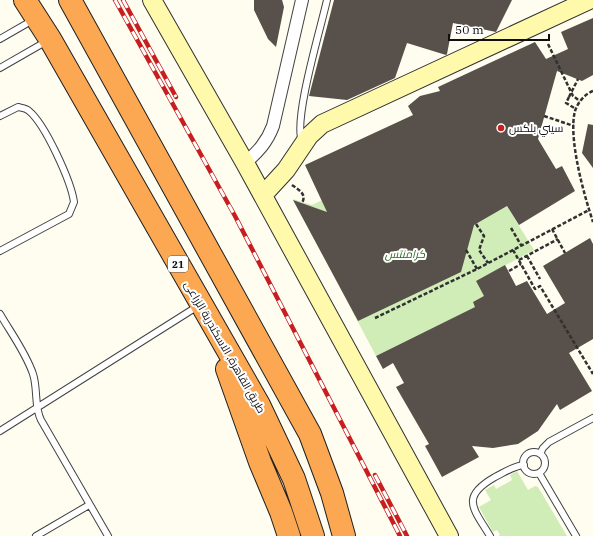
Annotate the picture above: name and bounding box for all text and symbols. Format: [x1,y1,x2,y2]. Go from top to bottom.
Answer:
scale bar [449,16,549,42]
text: 50 m [455,22,484,37]
place label: سيني بلكس [509,121,563,137]
marker: سيني بلكس [496,123,506,133]
park label: كرامنتس [385,247,425,261]
road number: 21 [168,256,188,272]
street label: طريق القاهرة, الاسكندرية الزراعى [181,278,269,416]

